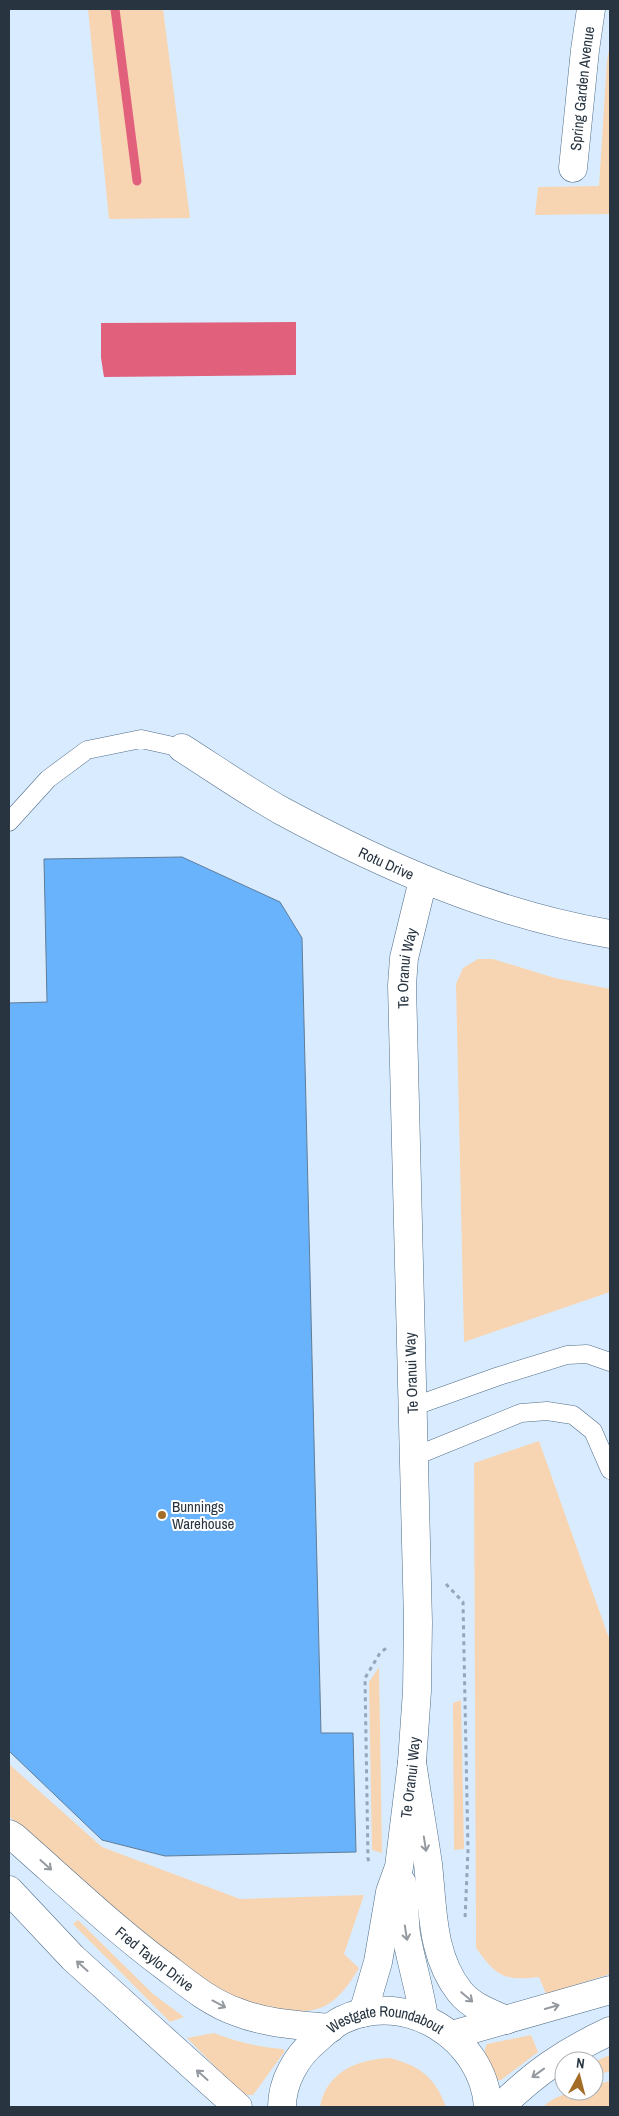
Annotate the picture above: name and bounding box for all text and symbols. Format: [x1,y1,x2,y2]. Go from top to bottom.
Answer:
street label: Spring Garden Avenue [564,25,599,152]
street label: Rotu Drive [355,841,418,885]
street label: Te Oranui Way [391,925,422,1009]
street label: Te Oranui Way [399,1331,423,1414]
place label: Bunnings Warehouse [172,1496,235,1534]
marker: Bunnings Warehouse [156,1509,168,1521]
street label: Te Oranui Way [395,1735,424,1819]
one-way arrow [420,1836,430,1852]
one-way arrow [40,1859,53,1871]
street label: Fred Taylor Drive [111,1921,199,1996]
one-way arrow [401,1924,411,1940]
one-way arrow [75,1960,88,1971]
one-way arrow [460,1992,473,2003]
one-way arrow [212,1999,226,2009]
text: Westgate Roundabout [322,2000,449,2038]
one-way arrow [544,2002,560,2012]
street label: Westgate Roundabout [325,2024,447,2044]
north arrow [554,2051,604,2101]
text: N [575,2054,586,2073]
one-way arrow [531,2068,545,2078]
one-way arrow [196,2069,209,2080]

